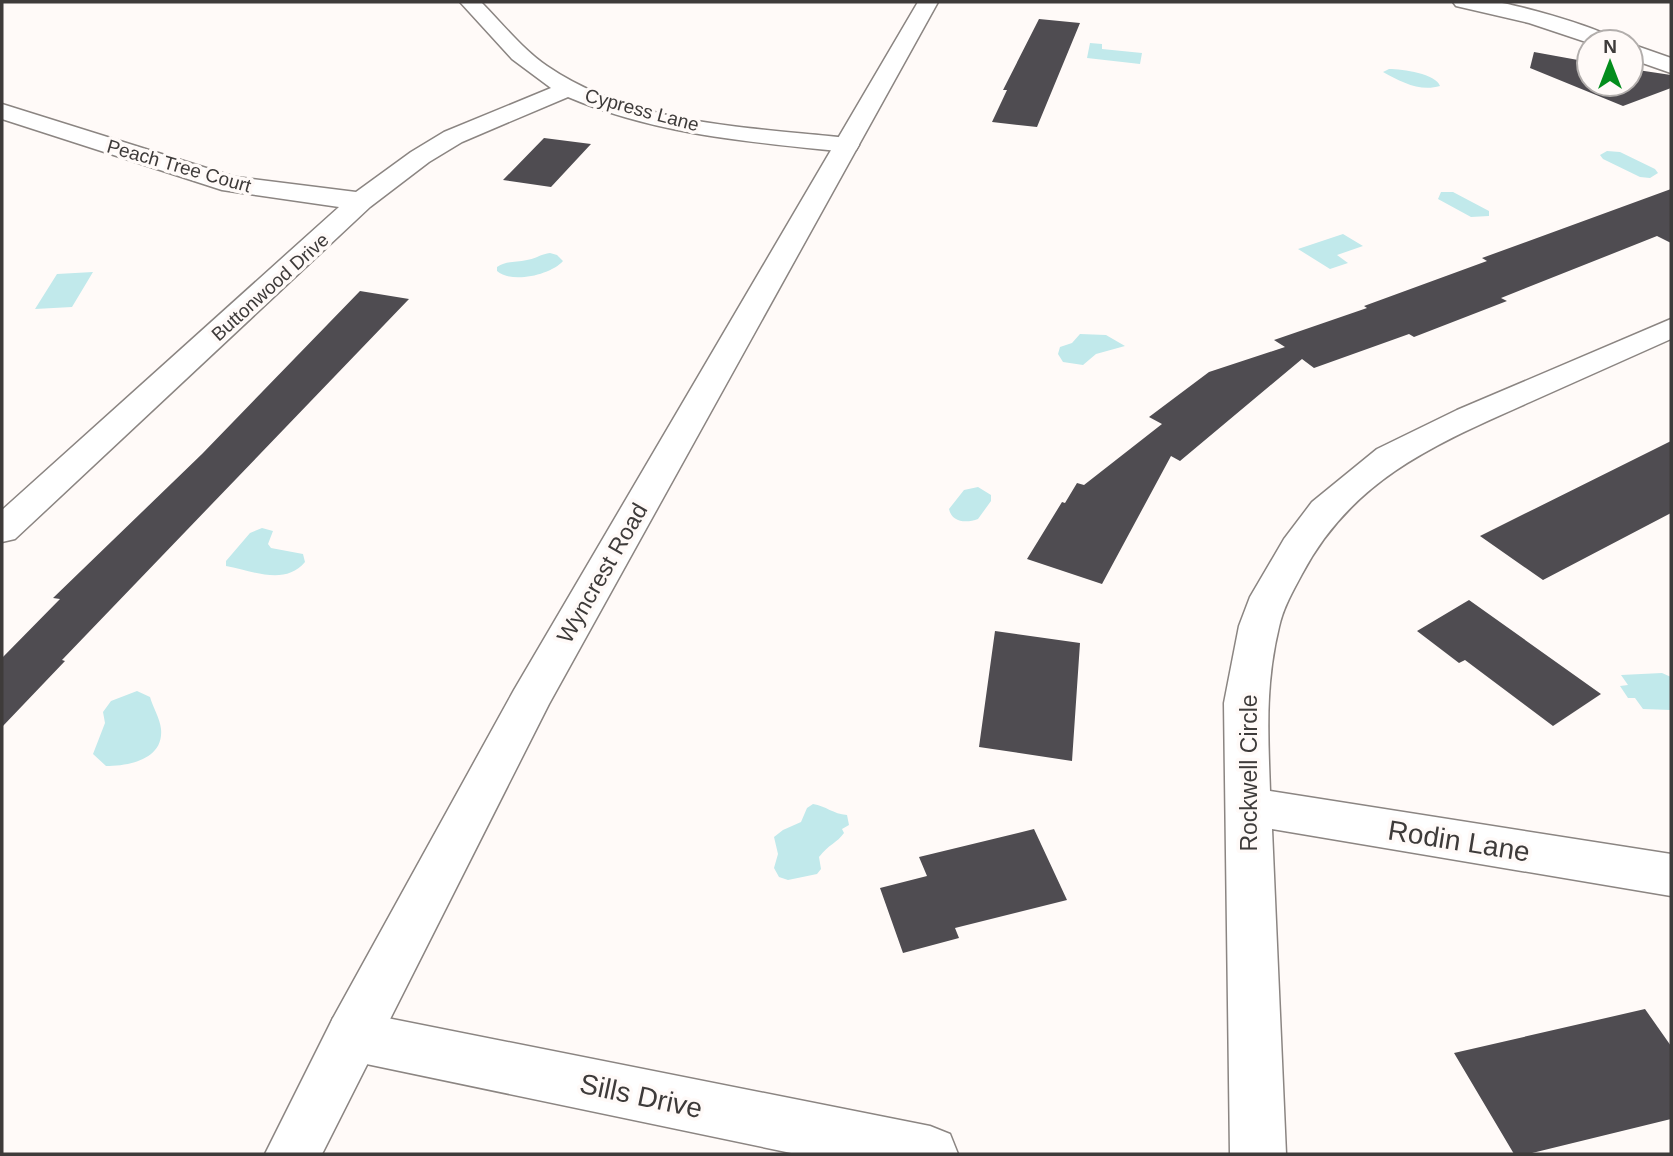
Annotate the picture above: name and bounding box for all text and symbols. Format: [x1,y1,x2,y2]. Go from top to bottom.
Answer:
north arrow [1575,28,1645,98]
text: N [1603,36,1617,57]
street label: Cypress Lane [583,85,701,135]
street label: Peach Tree Court [105,135,254,197]
street label: Buttonwood Drive [207,229,333,345]
street label: Wyncrest Road [551,499,653,647]
street label: Rockwell Circle [1236,694,1262,852]
street label: Rodin Lane [1386,814,1532,868]
street label: Sills Drive [577,1068,705,1124]

